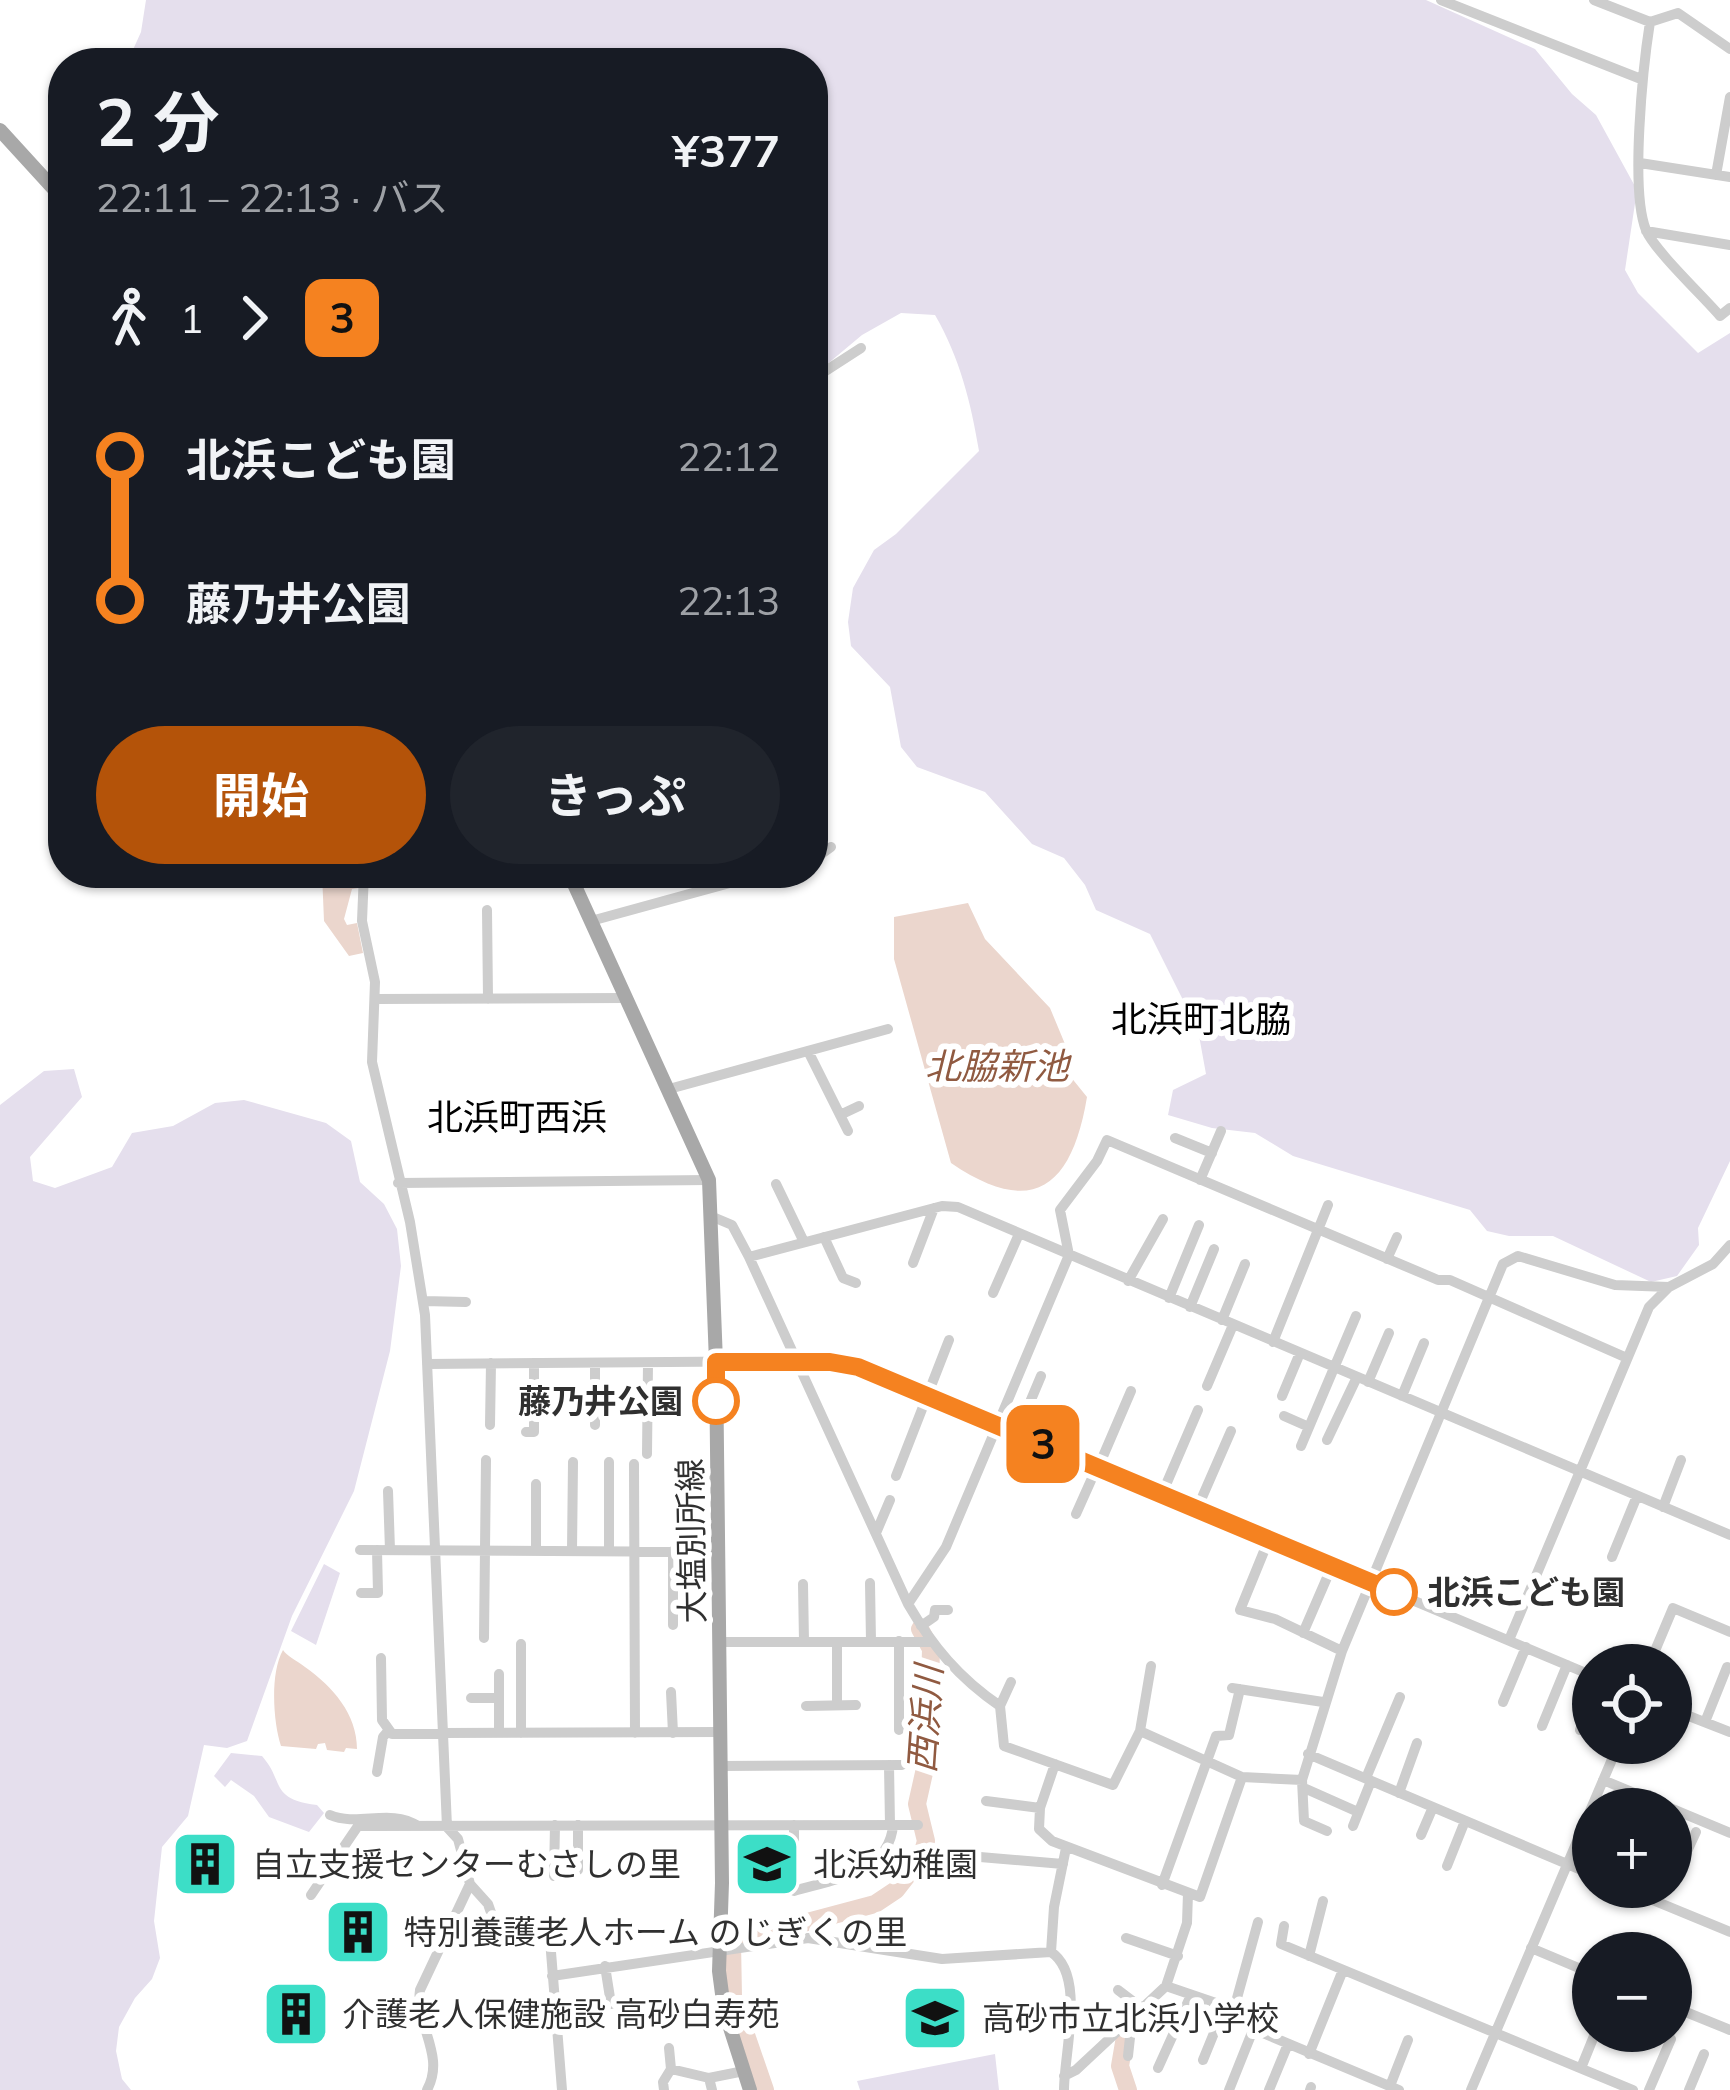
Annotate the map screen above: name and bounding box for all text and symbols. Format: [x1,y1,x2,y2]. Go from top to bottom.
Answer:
text: 2 分 [96,80,220,163]
text: ¥377 [672,122,780,178]
text: 22:11 – 22:13 · バス [96,173,448,222]
icon: walk [96,285,162,351]
icon: forward [221,285,287,351]
text: 3 [329,291,355,344]
text: 1 [180,294,203,343]
text: 北浜こども園 [186,431,456,487]
text: 22:12 [678,432,780,481]
text: 藤乃井公園 [186,575,411,631]
text: 22:13 [678,576,780,625]
button: 開始 [96,726,426,864]
button: きっぷ [450,726,780,864]
district label: 北浜町北脇 [1111,996,1291,1041]
water label: 北脇新池 [925,1043,1072,1088]
district label: 北浜町西浜 [427,1094,607,1139]
marker: 藤乃井公園 [694,1379,738,1423]
place label: 藤乃井公園 [518,1380,683,1421]
line badge: 3 [1004,1405,1082,1483]
text: 3 [1030,1417,1056,1470]
street label: 大塩別所線 [669,1458,712,1624]
marker: 北浜こども園 [1372,1570,1416,1614]
place label: 北浜こども園 [1427,1571,1625,1612]
map controls [1572,1644,1692,2052]
button: locate [1572,1644,1692,1764]
water label: 西浜川 [898,1660,951,1774]
button: + [1572,1788,1692,1908]
building icon: 自立支援センターむさしの里 [170,1829,240,1899]
school or university icon: 北浜幼稚園 [732,1829,802,1899]
place label: 自立支援センターむさしの里 [252,1843,681,1884]
place label: 北浜幼稚園 [813,1843,978,1884]
building icon: 特別養護老人ホーム のじぎくの里 [323,1897,393,1967]
place label: 特別養護老人ホーム のじぎくの里 [404,1911,907,1952]
button: − [1572,1932,1692,2052]
building icon: 介護老人保健施設 高砂白寿苑 [261,1979,331,2049]
school or university icon: 高砂市立北浜小学校 [900,1983,970,2053]
place label: 介護老人保健施設 高砂白寿苑 [342,1993,780,2034]
place label: 高砂市立北浜小学校 [982,1997,1279,2038]

